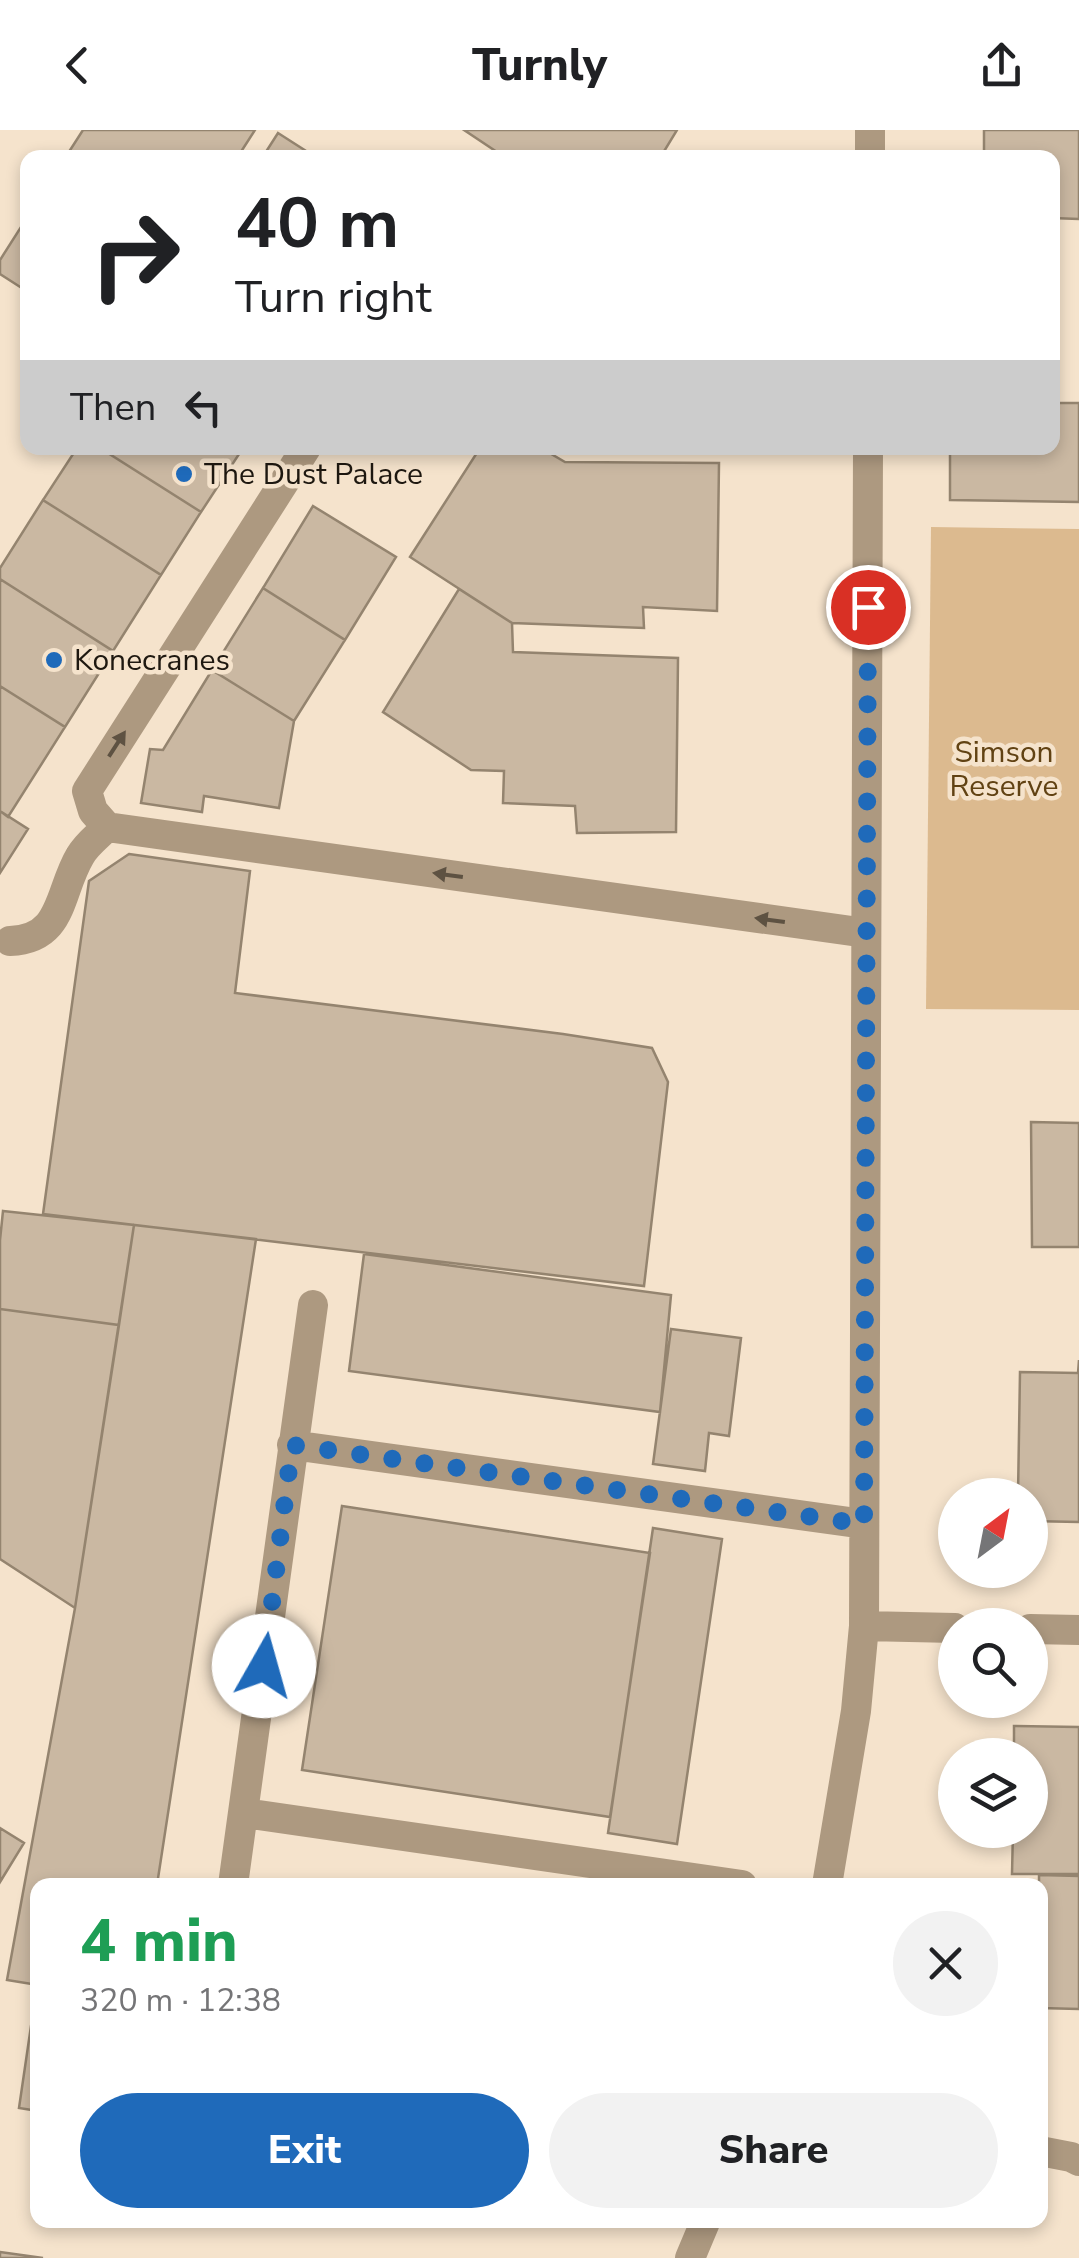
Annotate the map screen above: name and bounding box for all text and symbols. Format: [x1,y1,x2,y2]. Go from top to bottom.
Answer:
text: Turnly [472,35,607,96]
icon: back [50,38,105,93]
icon: share [974,38,1029,93]
text: 40 m [235,176,399,272]
icon: right [70,190,200,320]
text: Turn right [235,267,432,328]
icon: left [176,380,231,435]
text: Then [70,382,156,433]
place label: The Dust Palace [204,454,423,495]
marker: The Dust Palace [173,463,195,485]
pin [826,565,911,650]
icon: arrive [841,580,896,635]
place label: Konecranes [74,640,230,681]
marker: Konecranes [43,649,65,671]
one-way arrow [107,730,125,758]
park label: Simson Reserve [950,732,1058,807]
one-way arrow [432,866,463,882]
one-way arrow [753,911,785,927]
north arrow [938,1478,1048,1588]
map controls [938,1478,1048,1848]
button: search [938,1608,1048,1718]
position arrow [212,1614,316,1718]
button: layers [938,1738,1048,1848]
text: 4 min [80,1900,238,1982]
button: close [893,1911,998,2016]
text: 320 m · 12:38 [80,1979,281,2022]
button: Exit [80,2093,529,2208]
button: Share [549,2093,998,2208]

